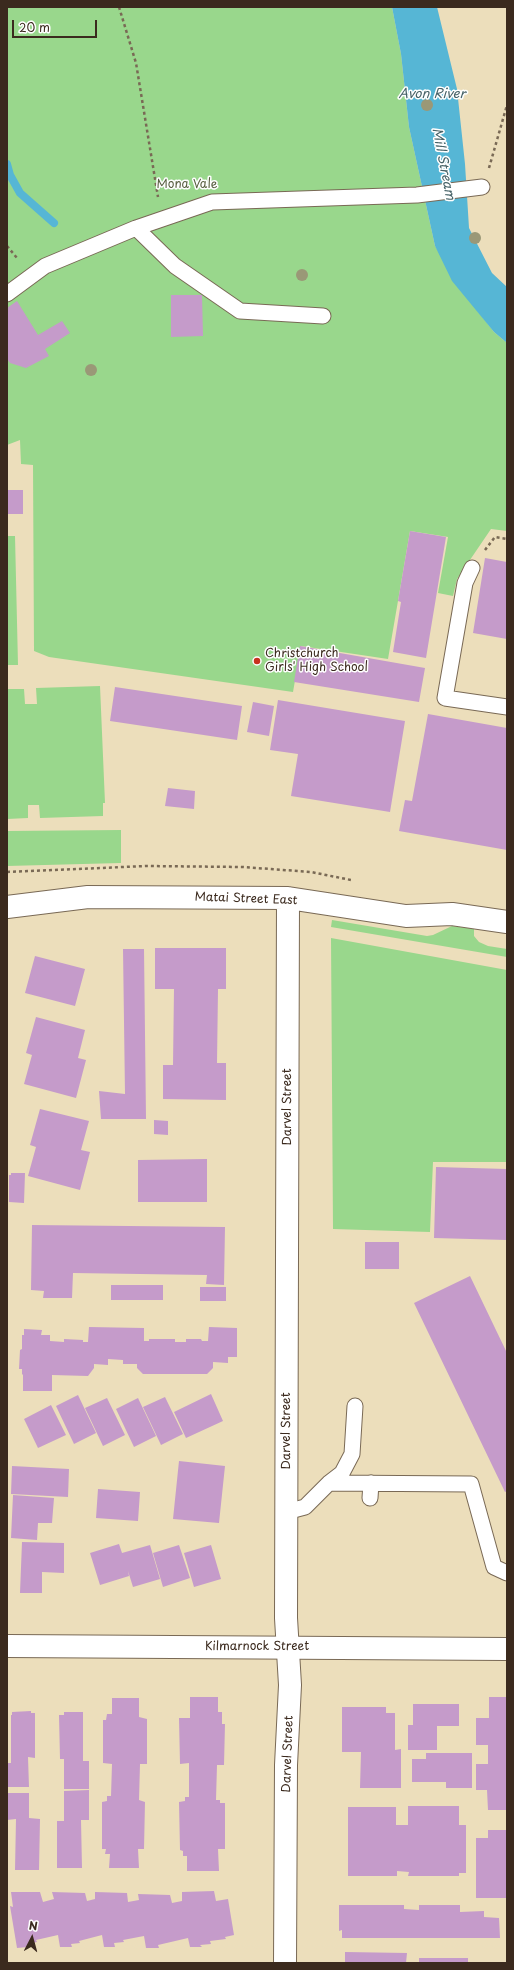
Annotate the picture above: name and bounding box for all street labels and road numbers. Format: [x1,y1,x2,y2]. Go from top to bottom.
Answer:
street label: Matai Street East [194,890,298,908]
street label: Darvel Street [281,1068,295,1146]
street label: Darvel Street [280,1392,294,1470]
street label: Kilmarnock Street [205,1640,309,1654]
street label: Darvel Street [279,1715,297,1793]

